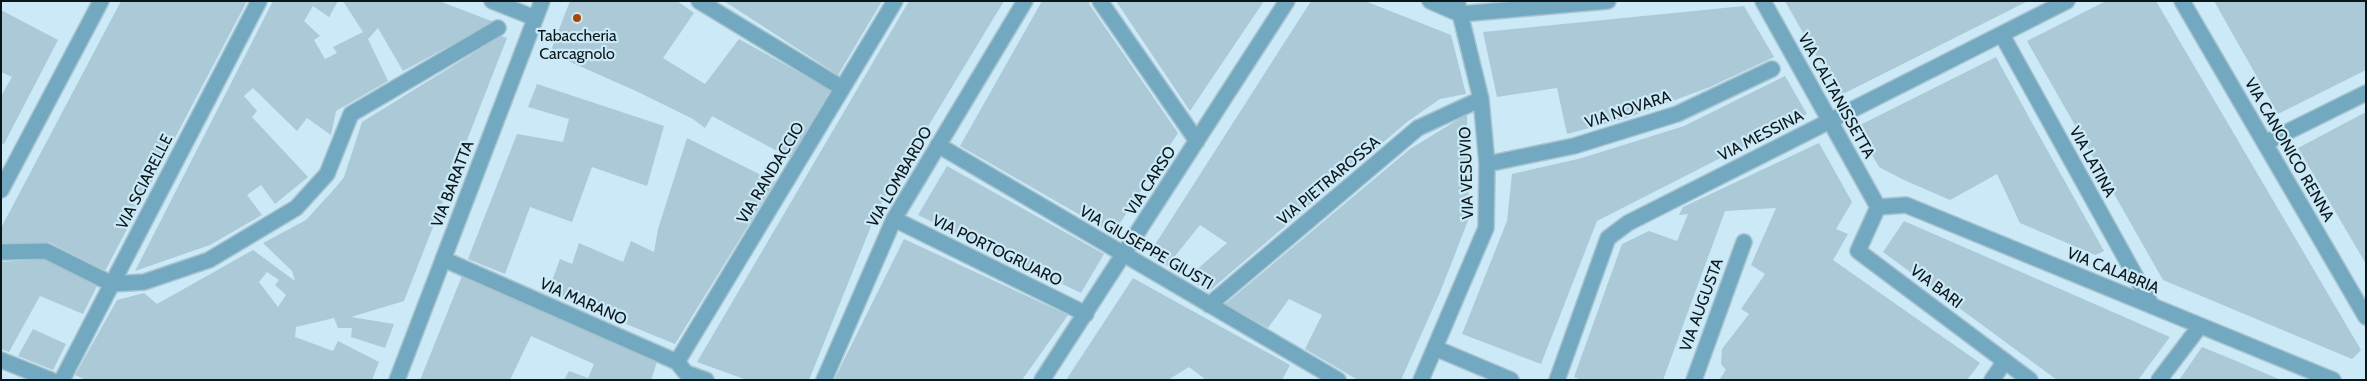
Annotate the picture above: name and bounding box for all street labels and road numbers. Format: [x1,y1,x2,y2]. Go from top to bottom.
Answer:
street label: VIA CALTANISSETTA [1794,30,1878,162]
street label: VIA CANONICO RENNA [2240,75,2338,225]
street label: VIA NOVARA [1583,87,1673,133]
street label: VIA MESSINA [1715,106,1807,166]
street label: VIA RANDACCIO [733,119,809,227]
street label: VIA LOMBARDO [863,123,937,231]
street label: VIA LATINA [2065,123,2119,201]
street label: VIA VESUVIO [1456,126,1478,220]
street label: VIA SCIARELLE [113,131,177,233]
street label: VIA PIETRAROSSA [1274,133,1384,229]
street label: VIA BARATTA [428,138,478,230]
street label: VIA CARSO [1122,143,1180,219]
street label: VIA GIUSEPPE GIUSTI [1076,202,1216,294]
street label: VIA PORTOGRUARO [929,211,1065,291]
street label: VIA CALABRIA [2064,244,2162,298]
street label: VIA AUGUSTA [1676,256,1728,354]
street label: VIA BARI [1906,261,1966,313]
street label: VIA MARANO [537,274,629,330]

